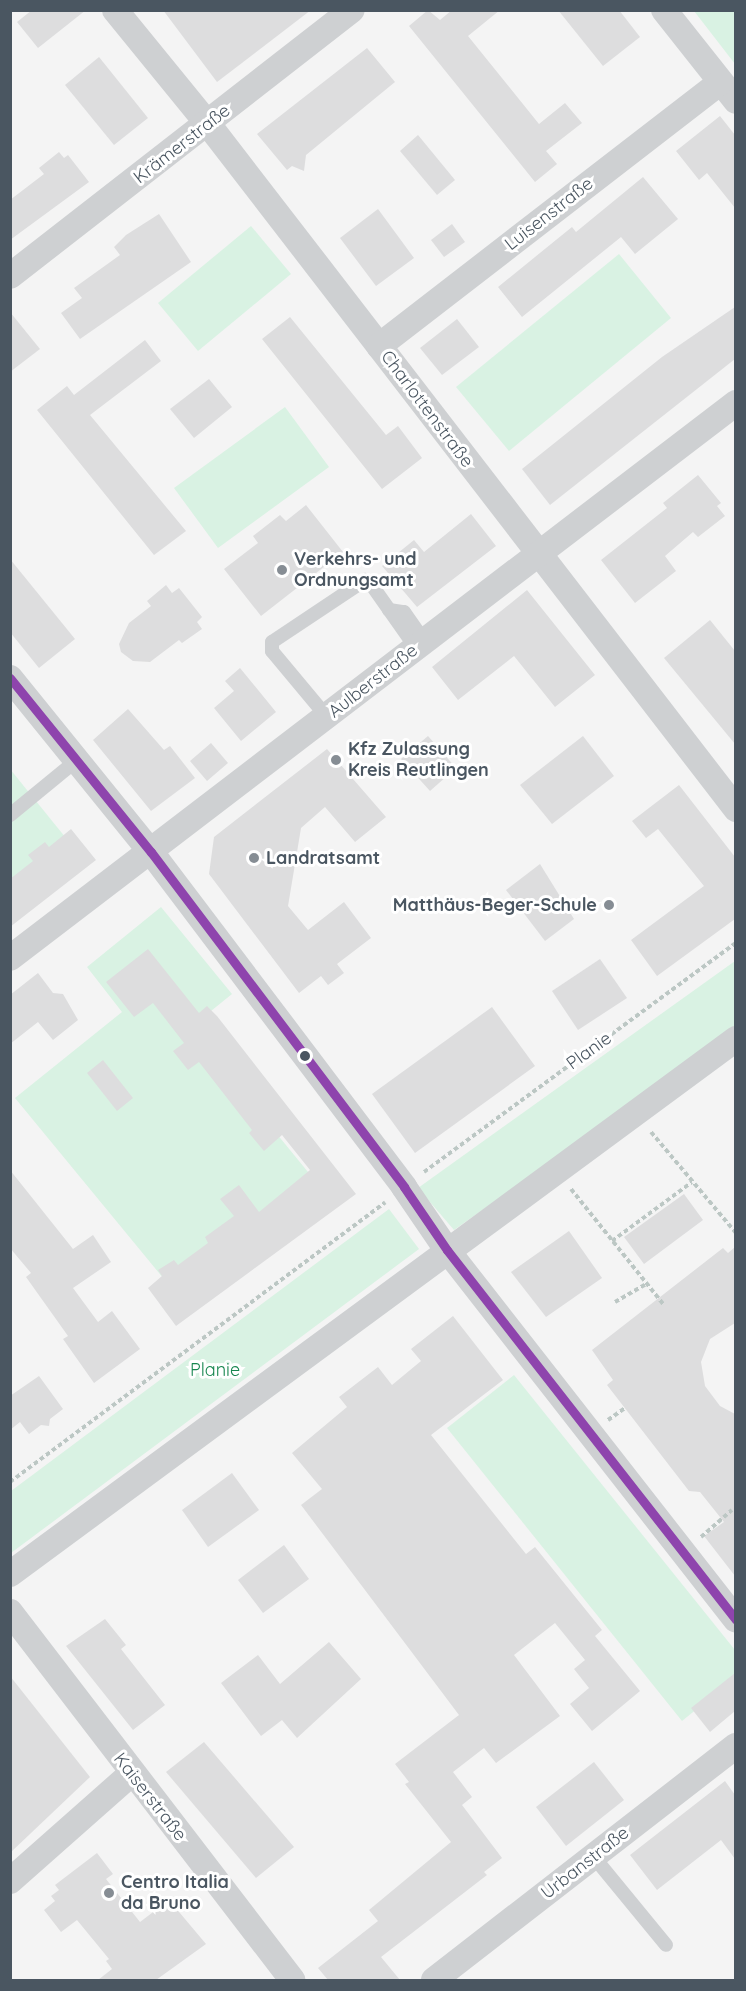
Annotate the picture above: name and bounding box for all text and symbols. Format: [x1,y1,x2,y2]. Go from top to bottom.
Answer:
street label: Krämerstraße [129,100,235,188]
street label: Luisenstraße [501,173,597,255]
street label: Charlottenstraße [376,346,478,472]
place label: Verkehrs- und Ordnungsamt [294,549,416,592]
marker: Verkehrs- und Ordnungsamt [275,563,289,577]
street label: Aulberstraße [324,640,422,722]
place label: Kfz Zulassung Kreis Reutlingen [348,739,489,782]
marker: Kfz Zulassung Kreis Reutlingen [329,753,343,767]
place label: Landratsamt [266,847,380,869]
marker: Landratsamt [247,851,261,865]
place label: Matthäus-Beger-Schule [393,894,597,916]
marker: Matthäus-Beger-Schule [602,898,616,912]
street label: Planie [562,1028,616,1074]
unlabelled marker [299,1050,311,1062]
park label: Planie [190,1359,240,1381]
street label: Kaiserstraße [109,1749,191,1845]
street label: Urbanstraße [537,1822,633,1904]
place label: Centro Italia da Bruno [121,1872,229,1914]
marker: Centro Italia da Bruno [102,1886,116,1900]

